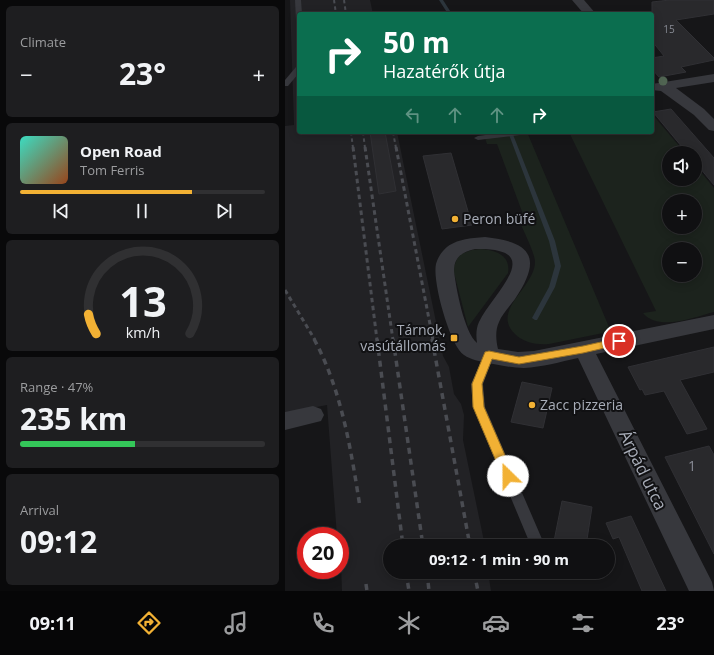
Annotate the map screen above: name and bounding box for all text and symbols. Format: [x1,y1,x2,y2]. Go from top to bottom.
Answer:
house number: 15 [663,22,675,36]
text: 50 m [383,23,450,61]
icon: right [317,28,369,80]
text: Climate [20,33,66,51]
text: 23° [119,53,166,94]
text: − [20,59,33,89]
text: + [252,59,265,89]
text: Hazatérők útja [383,59,506,83]
icon: left [402,104,424,126]
icon: ahead [444,104,466,126]
icon: ahead [486,104,508,126]
icon: right [528,104,550,126]
text: Open Road [80,141,162,161]
map controls [662,146,702,282]
button: sound [662,146,702,186]
text: Tom Ferris [80,161,145,179]
button: + [662,194,702,234]
icon: previous [50,200,72,222]
icon: pause [131,200,153,222]
icon: next [213,200,235,222]
place label: Peron büfé [463,209,536,228]
marker: Peron büfé [450,214,460,224]
button: − [662,242,702,282]
text: 13 [119,272,166,328]
place label: Tárnok, vasútállomás [360,320,446,355]
text: km/h [125,322,160,341]
pin [602,324,636,358]
icon: arrive [608,330,630,352]
marker: Tárnok, vasútállomás [449,333,459,343]
text: Range · 47% [20,378,93,396]
place label: Zacc pizzeria [540,395,623,414]
text: 235 km [20,398,127,439]
marker: Zacc pizzeria [527,400,537,410]
street label: Árpád utca [614,426,673,514]
position arrow [487,455,529,497]
house number: 1 [688,456,696,475]
text: Arrival [20,501,59,519]
text: 09:12 [20,521,97,562]
speed limit sign: 20 [297,527,349,579]
text: 09:12 · 1 min · 90 m [429,549,569,569]
icon: directions [135,609,163,637]
icon: music [222,609,250,637]
icon: phone [309,609,337,637]
icon: climate [395,609,423,637]
icon: car [482,609,510,637]
icon: filters [569,609,597,637]
text: 09:11 [29,611,76,635]
text: 23° [656,611,685,635]

